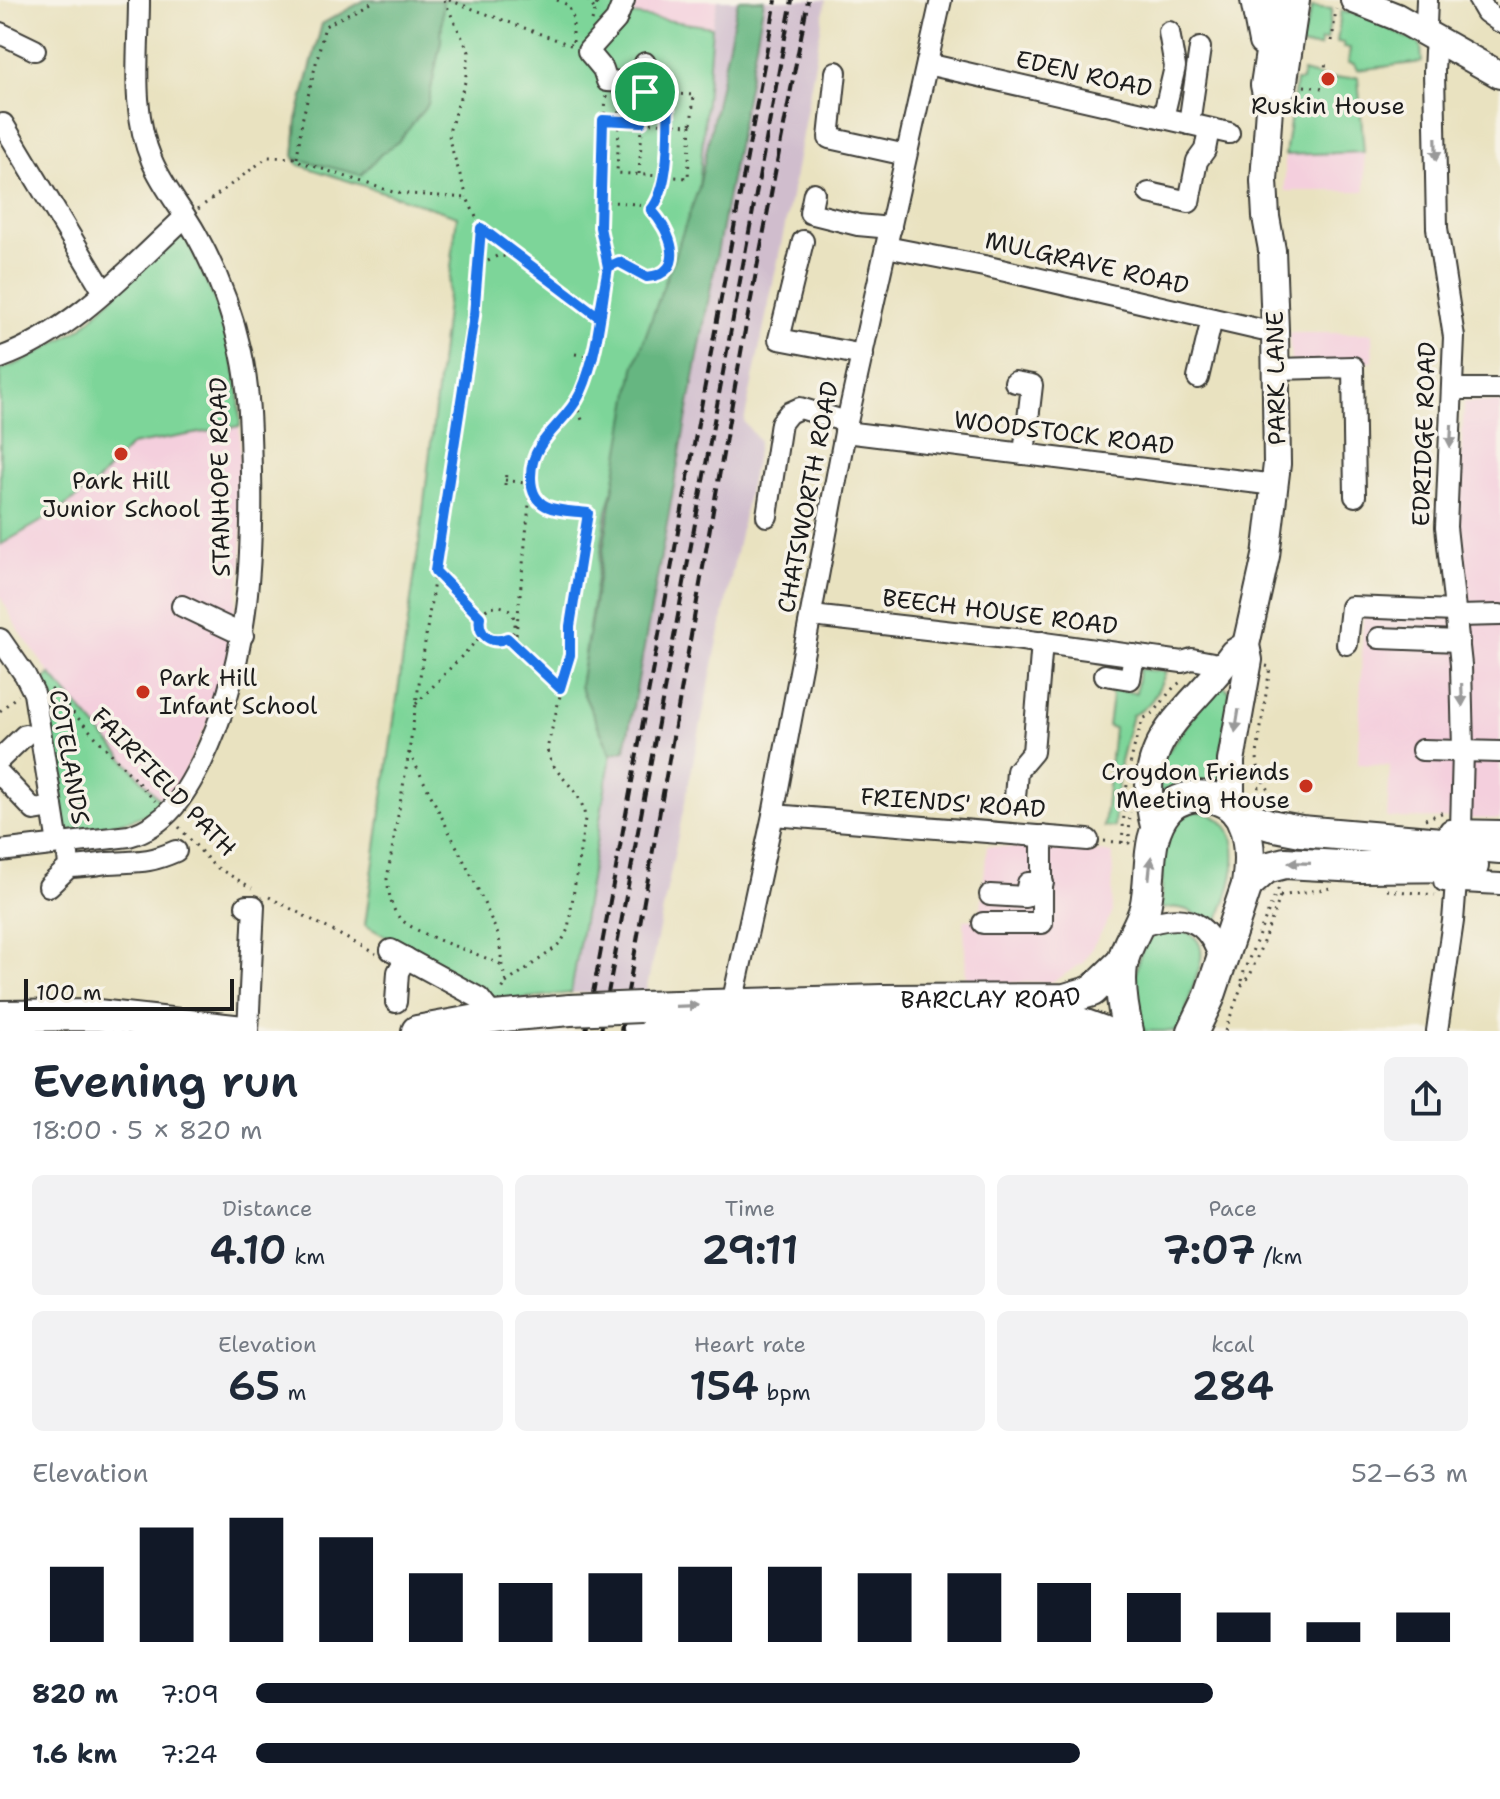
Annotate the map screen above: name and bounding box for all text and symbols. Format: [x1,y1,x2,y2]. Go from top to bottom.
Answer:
street label: EDEN ROAD [1013,43,1155,105]
pin [611,58,679,126]
icon: arrive [623,70,667,114]
marker: Ruskin House [1319,70,1337,88]
place label: Ruskin House [1251,90,1405,122]
one-way arrow [1429,137,1442,162]
street label: MULGRAVE ROAD [982,224,1192,302]
street label: PARK LANE [1259,311,1293,445]
street label: EDRIDGE ROAD [1405,341,1443,527]
street label: STANHOPE ROAD [202,377,238,577]
street label: CHATSWORTH ROAD [770,378,846,616]
street label: WOODSTOCK ROAD [952,404,1176,462]
one-way arrow [1444,424,1457,449]
marker: Park Hill Junior School [112,445,130,463]
place label: Park Hill Junior School [42,465,201,525]
street label: BEECH HOUSE ROAD [880,582,1120,642]
place label: Park Hill Infant School [159,662,318,722]
marker: Park Hill Infant School [134,683,152,701]
one-way arrow [1456,683,1469,708]
street label: COTELANDS [41,687,97,827]
street label: FAIRFIELD PATH [85,700,243,864]
one-way arrow [1230,709,1243,734]
place label: Croydon Friends Meeting House [1101,756,1290,816]
marker: Croydon Friends Meeting House [1297,777,1315,795]
street label: FRIENDS' ROAD [859,781,1047,825]
one-way arrow [1144,855,1157,880]
one-way arrow [1286,857,1311,870]
scale bar [24,975,234,1011]
text: 100 m [36,978,102,1007]
street label: BARCLAY ROAD [900,979,1085,1016]
one-way arrow [675,999,700,1012]
text: Evening run [32,1052,299,1111]
button: share [1384,1057,1468,1141]
text: 18:00 · 5 × 820 m [32,1112,262,1147]
text: Distance [222,1194,312,1223]
text: Time [725,1194,775,1223]
text: Pace [1208,1194,1257,1223]
text: 4.10 [209,1223,287,1277]
text: 29:11 [701,1223,799,1277]
text: 7:07 [1163,1223,1256,1277]
text: km [287,1242,325,1271]
text: /km [1256,1242,1302,1271]
text: Elevation [218,1330,317,1359]
text: Heart rate [694,1330,806,1359]
text: kcal [1211,1330,1254,1359]
text: 65 [228,1359,280,1413]
text: 154 [689,1359,759,1413]
text: 284 [1191,1359,1274,1413]
text: m [280,1378,307,1407]
text: bpm [759,1378,811,1407]
text: Elevation [32,1455,148,1490]
text: 52–63 m [1351,1455,1468,1490]
text: 820 m [32,1676,118,1711]
text: 7:09 [160,1676,219,1711]
text: 1.6 km [32,1736,117,1771]
text: 7:24 [160,1736,218,1771]

